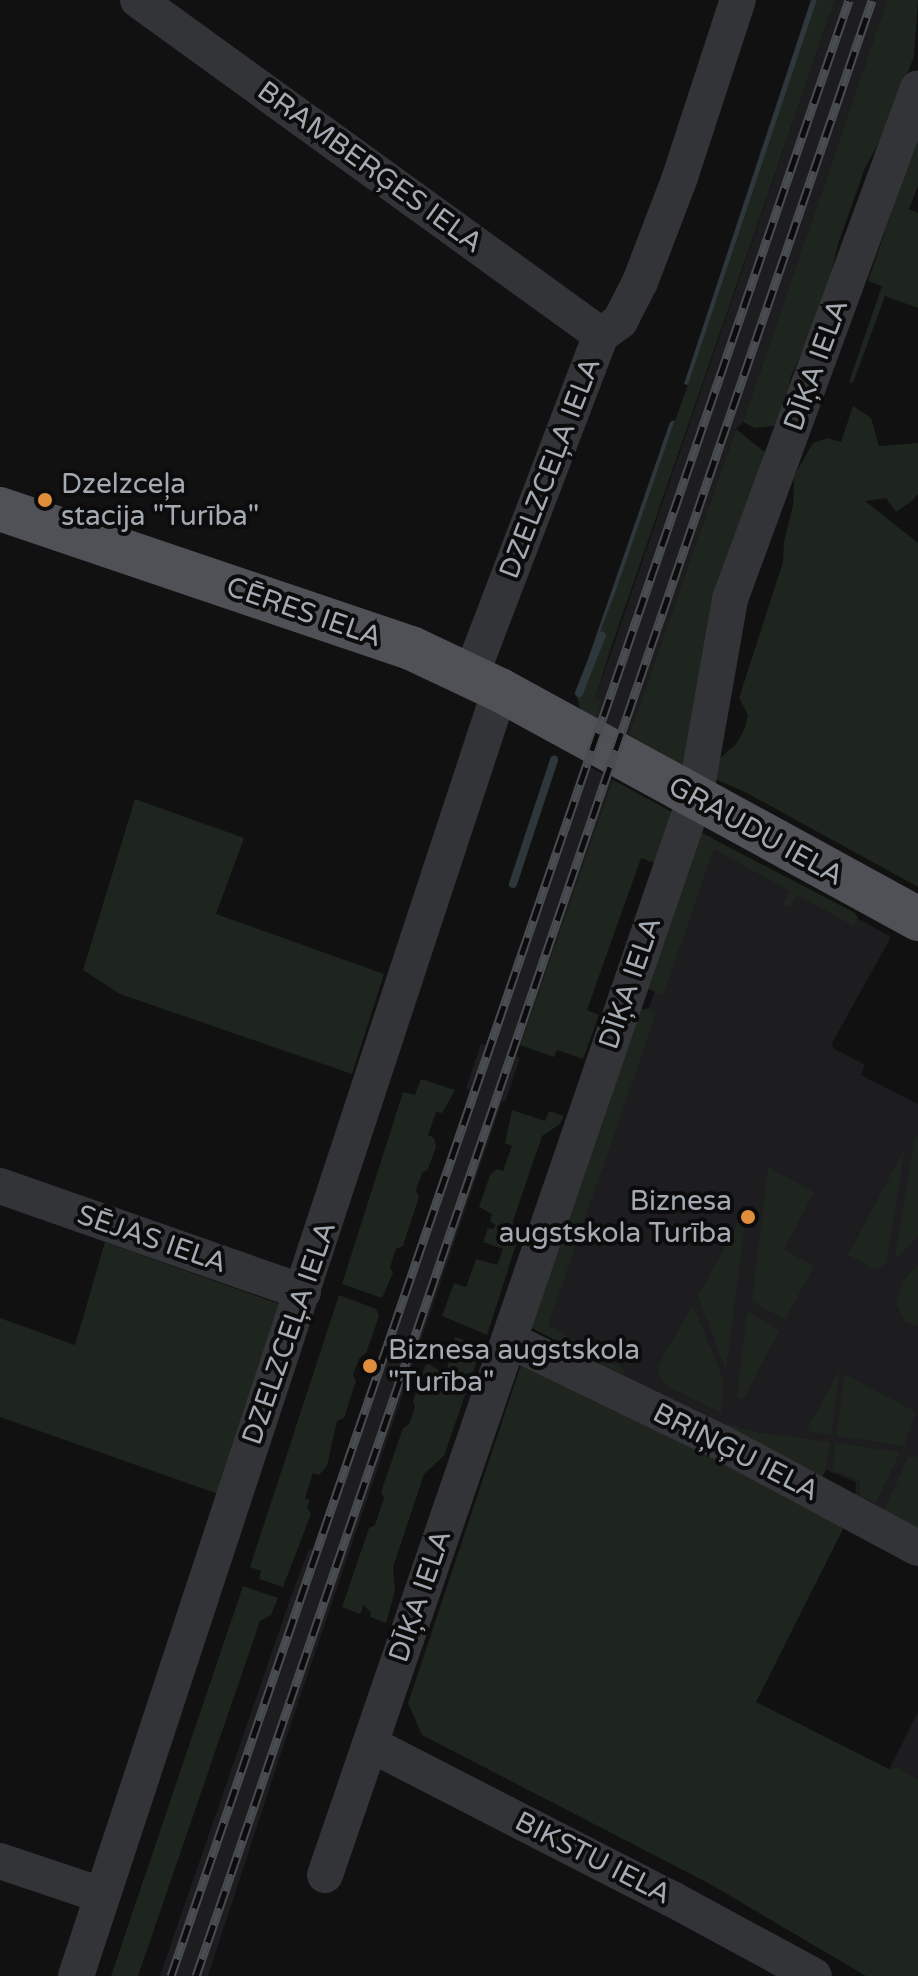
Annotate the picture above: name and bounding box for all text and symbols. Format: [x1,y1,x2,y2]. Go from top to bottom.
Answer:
street label: BRAMBERĢES IELA [251,74,489,260]
street label: DĪĶA IELA [777,295,855,435]
street label: DZELZCEĻA IELA [492,353,608,583]
place label: Dzelzceļa stacija "Turība" [61,467,259,533]
marker: Dzelzceļa stacija "Turība" [36,491,54,509]
street label: CĒRES IELA [222,570,386,654]
street label: GRAUDU IELA [663,769,849,893]
street label: DĪĶA IELA [592,912,668,1054]
place label: Biznesa augstskola Turība [499,1184,732,1250]
street label: SĒJAS IELA [73,1198,231,1280]
marker: Biznesa augstskola Turība [739,1208,757,1226]
street label: DZELZCEĻA IELA [235,1217,343,1449]
place label: Biznesa augstskola "Turība" [388,1333,640,1399]
marker: Biznesa augstskola "Turība" [359,1355,381,1377]
street label: BRIŅĢU IELA [647,1396,825,1508]
street label: DĪĶA IELA [382,1525,458,1667]
street label: BIKSTU IELA [510,1804,676,1912]

